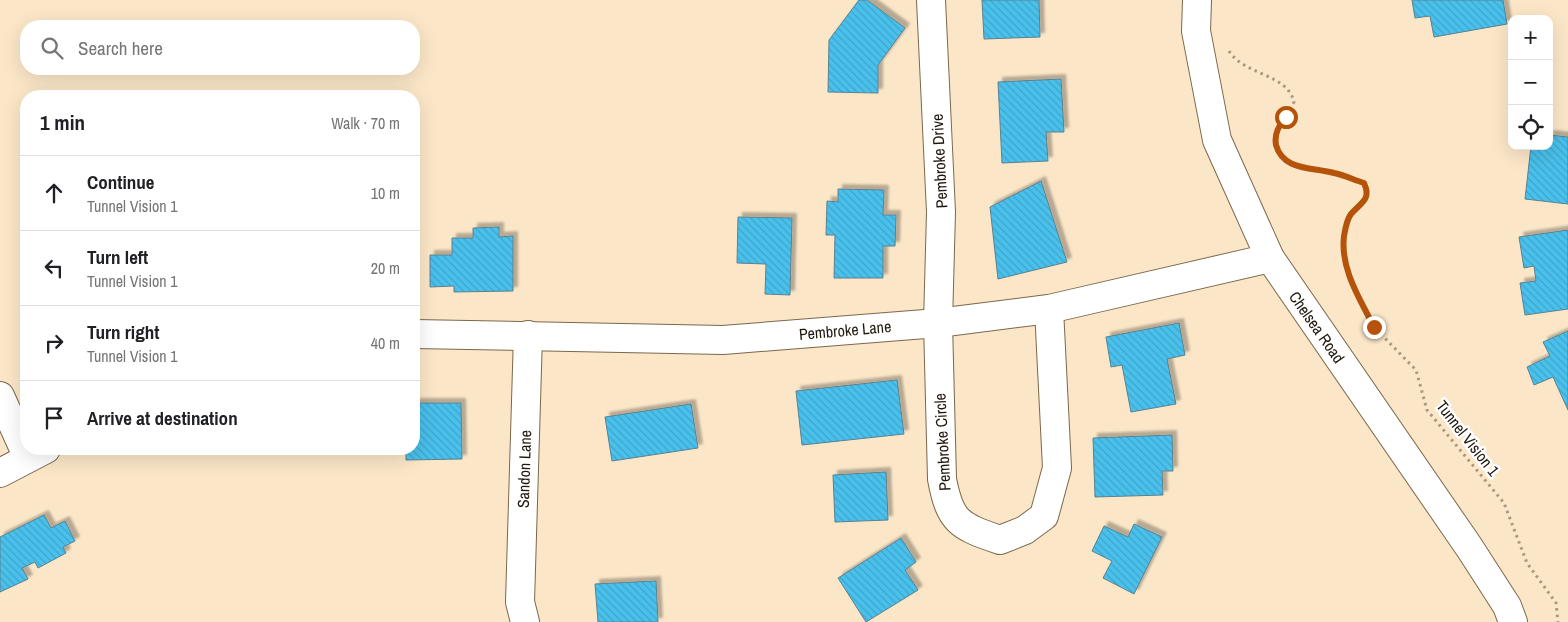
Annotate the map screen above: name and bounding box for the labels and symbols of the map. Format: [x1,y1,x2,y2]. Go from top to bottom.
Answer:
route start [1275,106,1298,129]
street label: Pembroke Drive [926,113,952,209]
street label: Chelsea Road [1284,287,1350,367]
street label: Pembroke Lane [798,315,892,345]
route end [1363,316,1386,339]
street label: Pembroke Circle [928,393,956,491]
street label: Tunnel Vision 1 [1431,396,1505,481]
street label: Sandon Lane [512,430,536,508]

